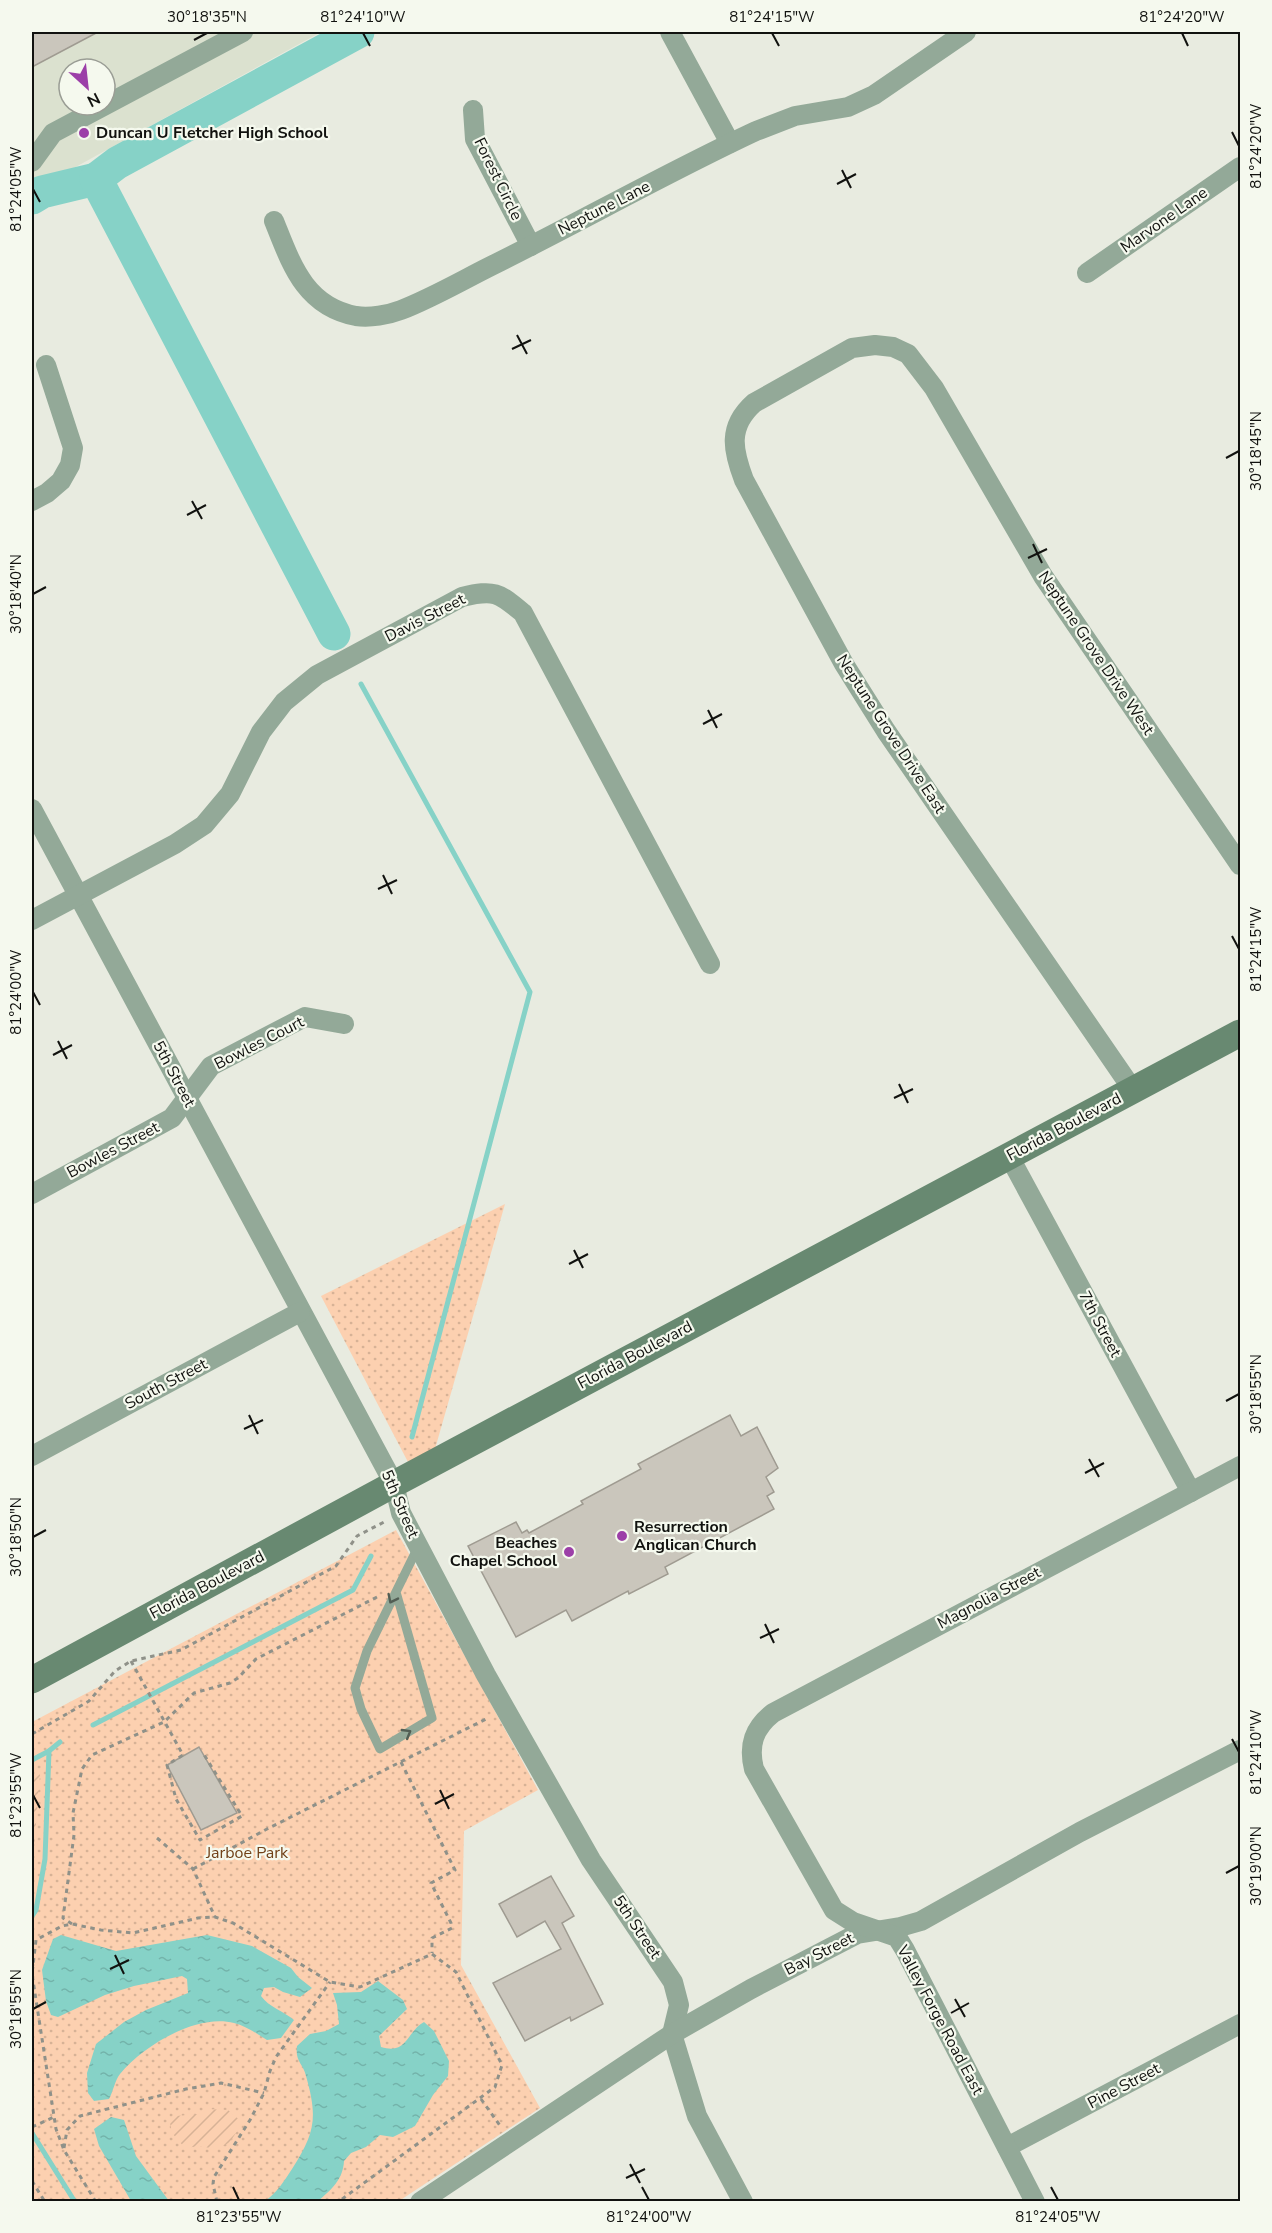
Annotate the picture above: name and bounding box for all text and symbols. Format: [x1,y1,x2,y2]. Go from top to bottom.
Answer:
text: 30°18'35"N [167,7,247,27]
text: 81°24'10"W [320,7,406,27]
text: 81°24'15"W [729,7,815,27]
text: 81°24'20"W [1139,7,1225,27]
north arrow [57,57,117,117]
text: N [83,87,104,112]
text: 81°24'20"W [1246,103,1266,189]
place label: Duncan U Fletcher High School [96,122,328,144]
marker: Duncan U Fletcher High School [77,126,91,140]
street label: Forest Circle [468,134,528,224]
text: 81°24'05"W [6,146,26,232]
street label: Neptune Lane [554,175,654,241]
street label: Marvone Lane [1116,182,1212,258]
text: 30°18'45"N [1246,411,1266,491]
text: 30°18'40"N [6,554,26,634]
street label: Neptune Grove Drive West [1033,567,1159,740]
street label: Davis Street [381,588,469,648]
street label: Neptune Grove Drive East [831,650,951,818]
text: 81°24'15"W [1246,906,1266,992]
text: 81°24'00"W [6,949,26,1035]
street label: Bowles Court [210,1011,308,1075]
street label: 5th Street [147,1037,201,1111]
street label: Florida Boulevard [1003,1087,1125,1167]
street label: Bowles Street [63,1116,163,1184]
street label: 7th Street [1073,1287,1127,1361]
street label: Florida Boulevard [574,1315,696,1395]
street label: South Street [121,1353,211,1415]
text: 30°18'55"N [1246,1354,1266,1434]
street label: 5th Street [376,1467,424,1542]
text: 30°18'50"N [6,1497,26,1577]
place label: Resurrection Anglican Church [634,1516,757,1556]
marker: Resurrection Anglican Church [615,1529,629,1543]
place label: Beaches Chapel School [450,1532,557,1572]
street label: Florida Boulevard [146,1545,268,1625]
marker: Beaches Chapel School [562,1545,576,1559]
street label: Magnolia Street [933,1561,1045,1635]
one-way arrow [388,1593,400,1604]
text: 81°24'10"W [1246,1709,1266,1795]
one-way arrow [401,1728,411,1740]
text: 81°23'55"W [6,1752,26,1838]
text: 30°19'00"N [1246,1826,1266,1906]
park label: Jarboe Park [205,1842,289,1864]
street label: 5th Street [608,1891,666,1963]
street label: Bay Street [780,1927,858,1981]
street label: Valley Forge Road East [891,1941,989,2099]
text: 30°18'55"N [6,1969,26,2049]
street label: Pine Street [1084,2058,1164,2114]
text: 81°23'55"W [196,2207,282,2227]
text: 81°24'00"W [606,2207,692,2227]
text: 81°24'05"W [1015,2207,1101,2227]

